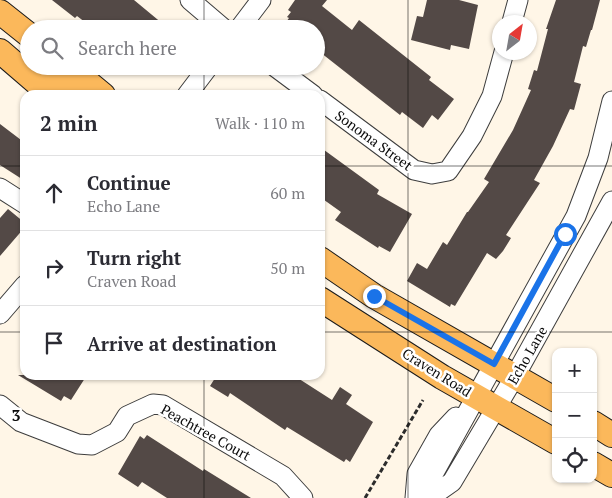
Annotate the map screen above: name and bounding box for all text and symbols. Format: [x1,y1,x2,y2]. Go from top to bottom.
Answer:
north arrow [492,15,537,60]
search box [20,20,325,75]
icon: search [38,34,66,62]
text: Search here [78,35,177,60]
street label: Sonoma Street [332,106,417,175]
text: 2 min [40,109,97,137]
text: Walk · 110 m [215,112,305,134]
text: Continue [87,170,171,195]
icon: ahead [40,179,68,207]
text: 60 m [270,182,305,204]
text: Echo Lane [87,195,160,217]
route start [554,223,577,246]
text: Turn right [87,245,181,270]
icon: right [40,254,68,282]
text: 50 m [270,257,305,279]
text: Craven Road [87,270,177,292]
route end [363,285,386,308]
street label: Echo Lane [503,322,551,388]
icon: arrive [40,329,68,357]
text: Arrive at destination [87,331,276,356]
street label: Craven Road [399,343,475,401]
map controls [552,348,597,483]
button: + [552,348,597,393]
button: − [552,393,597,438]
street label: Peachtree Court [158,399,255,465]
text: 3 [11,404,21,426]
button: locate [552,438,597,483]

